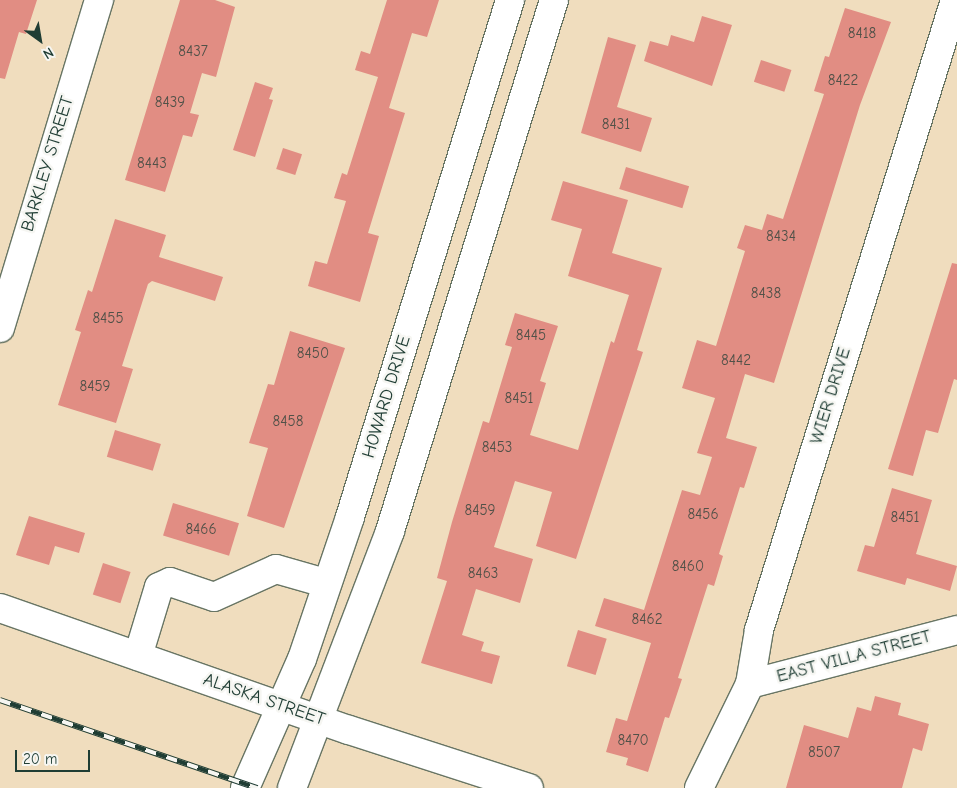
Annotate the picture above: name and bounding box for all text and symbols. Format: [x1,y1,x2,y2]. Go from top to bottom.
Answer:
north arrow [15,15,65,65]
house number: 8418 [848,25,876,43]
house number: 8437 [178,43,208,61]
text: N [40,44,57,63]
house number: 8422 [828,72,858,90]
street label: BARKLEY STREET [17,94,79,234]
house number: 8439 [155,94,185,112]
house number: 8431 [602,116,630,134]
house number: 8443 [137,155,167,173]
house number: 8434 [766,228,796,246]
house number: 8438 [751,285,781,303]
house number: 8455 [92,310,124,328]
house number: 8445 [516,327,546,345]
street label: HOWARD DRIVE [358,333,416,461]
house number: 8450 [297,345,329,363]
street label: WIER DRIVE [806,345,856,447]
house number: 8442 [721,352,751,370]
house number: 8459 [79,378,111,396]
house number: 8451 [504,390,534,408]
house number: 8458 [273,413,303,431]
house number: 8453 [482,439,512,457]
house number: 8459 [464,502,496,520]
house number: 8456 [687,506,719,524]
house number: 8451 [890,509,920,527]
house number: 8466 [185,521,217,539]
house number: 8460 [672,558,704,576]
house number: 8463 [468,565,498,583]
house number: 8462 [632,611,662,629]
street label: EAST VILLA STREET [774,626,934,688]
street label: ALASKA STREET [200,669,328,731]
house number: 8470 [617,732,649,750]
scale bar [18,740,92,772]
house number: 8507 [808,744,840,762]
text: 20 m [23,750,57,768]

